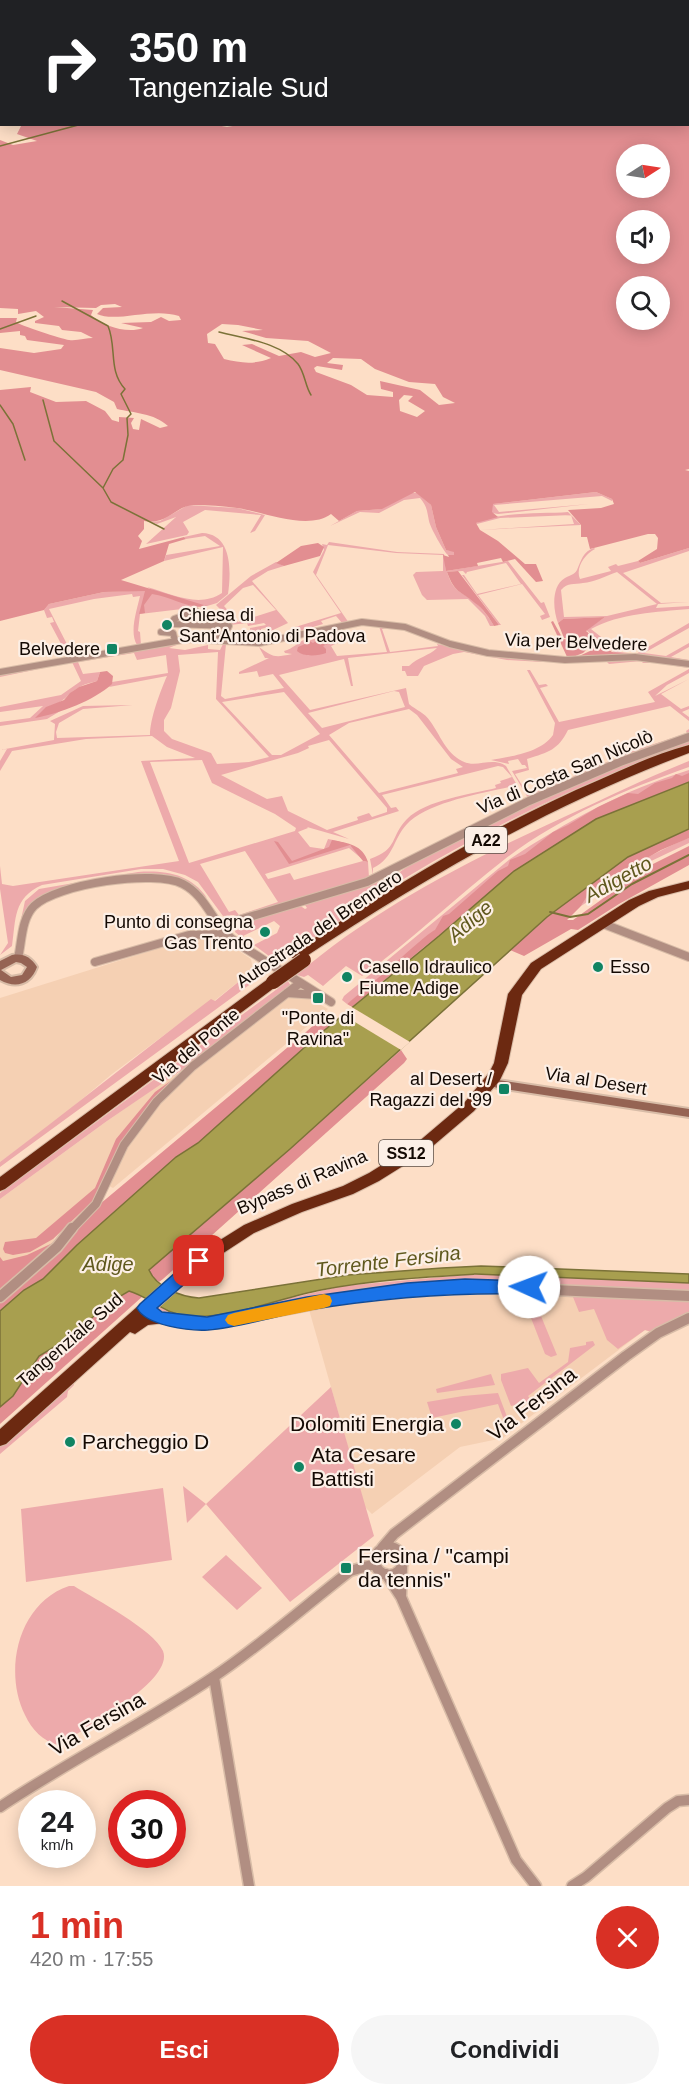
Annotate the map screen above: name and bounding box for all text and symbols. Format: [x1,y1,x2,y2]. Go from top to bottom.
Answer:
icon: right [30,24,108,102]
text: 350 m [129,24,248,71]
text: Tangenziale Sud [129,73,329,103]
north arrow [616,144,670,198]
map controls [616,144,670,330]
button: sound [616,210,670,264]
button: search [616,276,670,330]
place label: Chiesa di Sant'Antonio di Padova [179,605,367,646]
marker: Chiesa di Sant'Antonio di Padova [160,618,174,632]
street label: Via per Belvedere [504,630,648,654]
place label: Belvedere [19,639,100,659]
marker: Belvedere [105,642,119,656]
street label: Via di Costa San Nicolò [474,726,656,818]
road number: A22 [465,827,507,853]
water label: Adigetto [580,852,655,907]
street label: Autostrada del Brennero [233,866,405,992]
water label: Adige [443,896,497,947]
place label: Punto di consegna Gas Trento [104,912,254,953]
marker: Punto di consegna Gas Trento [258,925,272,939]
place label: Casello Idraulico Fiume Adige [359,957,492,998]
place label: Esso [610,957,650,977]
marker: Esso [591,960,605,974]
marker: Casello Idraulico Fiume Adige [340,970,354,984]
marker: "Ponte di Ravina" [311,991,325,1005]
street label: Via del Ponte [149,1004,243,1088]
place label: "Ponte di Ravina" [282,1008,354,1049]
street label: Via al Desert [544,1063,648,1099]
place label: al Desert / Ragazzi del '99 [369,1069,492,1110]
marker: al Desert / Ragazzi del '99 [497,1082,511,1096]
road number: SS12 [379,1140,433,1166]
street label: Bypass di Ravina [234,1145,371,1218]
pin [173,1235,224,1286]
water label: Torrente Fersina [314,1241,462,1281]
icon: arrive [182,1244,215,1277]
water label: Adige [81,1253,134,1275]
position arrow [497,1255,561,1319]
street label: Tangenziale Sud [13,1289,127,1391]
street label: Via Fersina [483,1362,581,1445]
place label: Dolomiti Energia [290,1412,444,1435]
marker: Dolomiti Energia [449,1417,463,1431]
place label: Parcheggio D [82,1430,209,1453]
marker: Parcheggio D [63,1435,77,1449]
place label: Ata Cesare Battisti [311,1443,416,1490]
marker: Ata Cesare Battisti [292,1460,306,1474]
place label: Fersina / "campi da tennis" [358,1544,509,1591]
marker: Fersina / "campi da tennis" [339,1561,353,1575]
street label: Via Fersina [45,1687,149,1760]
speed limit sign: 30 [108,1790,186,1868]
text: 24 [40,1805,74,1838]
text: km/h [41,1836,73,1853]
text: 1 min [30,1905,124,1946]
button: close [596,1906,659,1969]
text: 420 m · 17:55 [30,1948,153,1970]
button: Esci [30,2015,339,2084]
button: Condividi [351,2015,659,2084]

